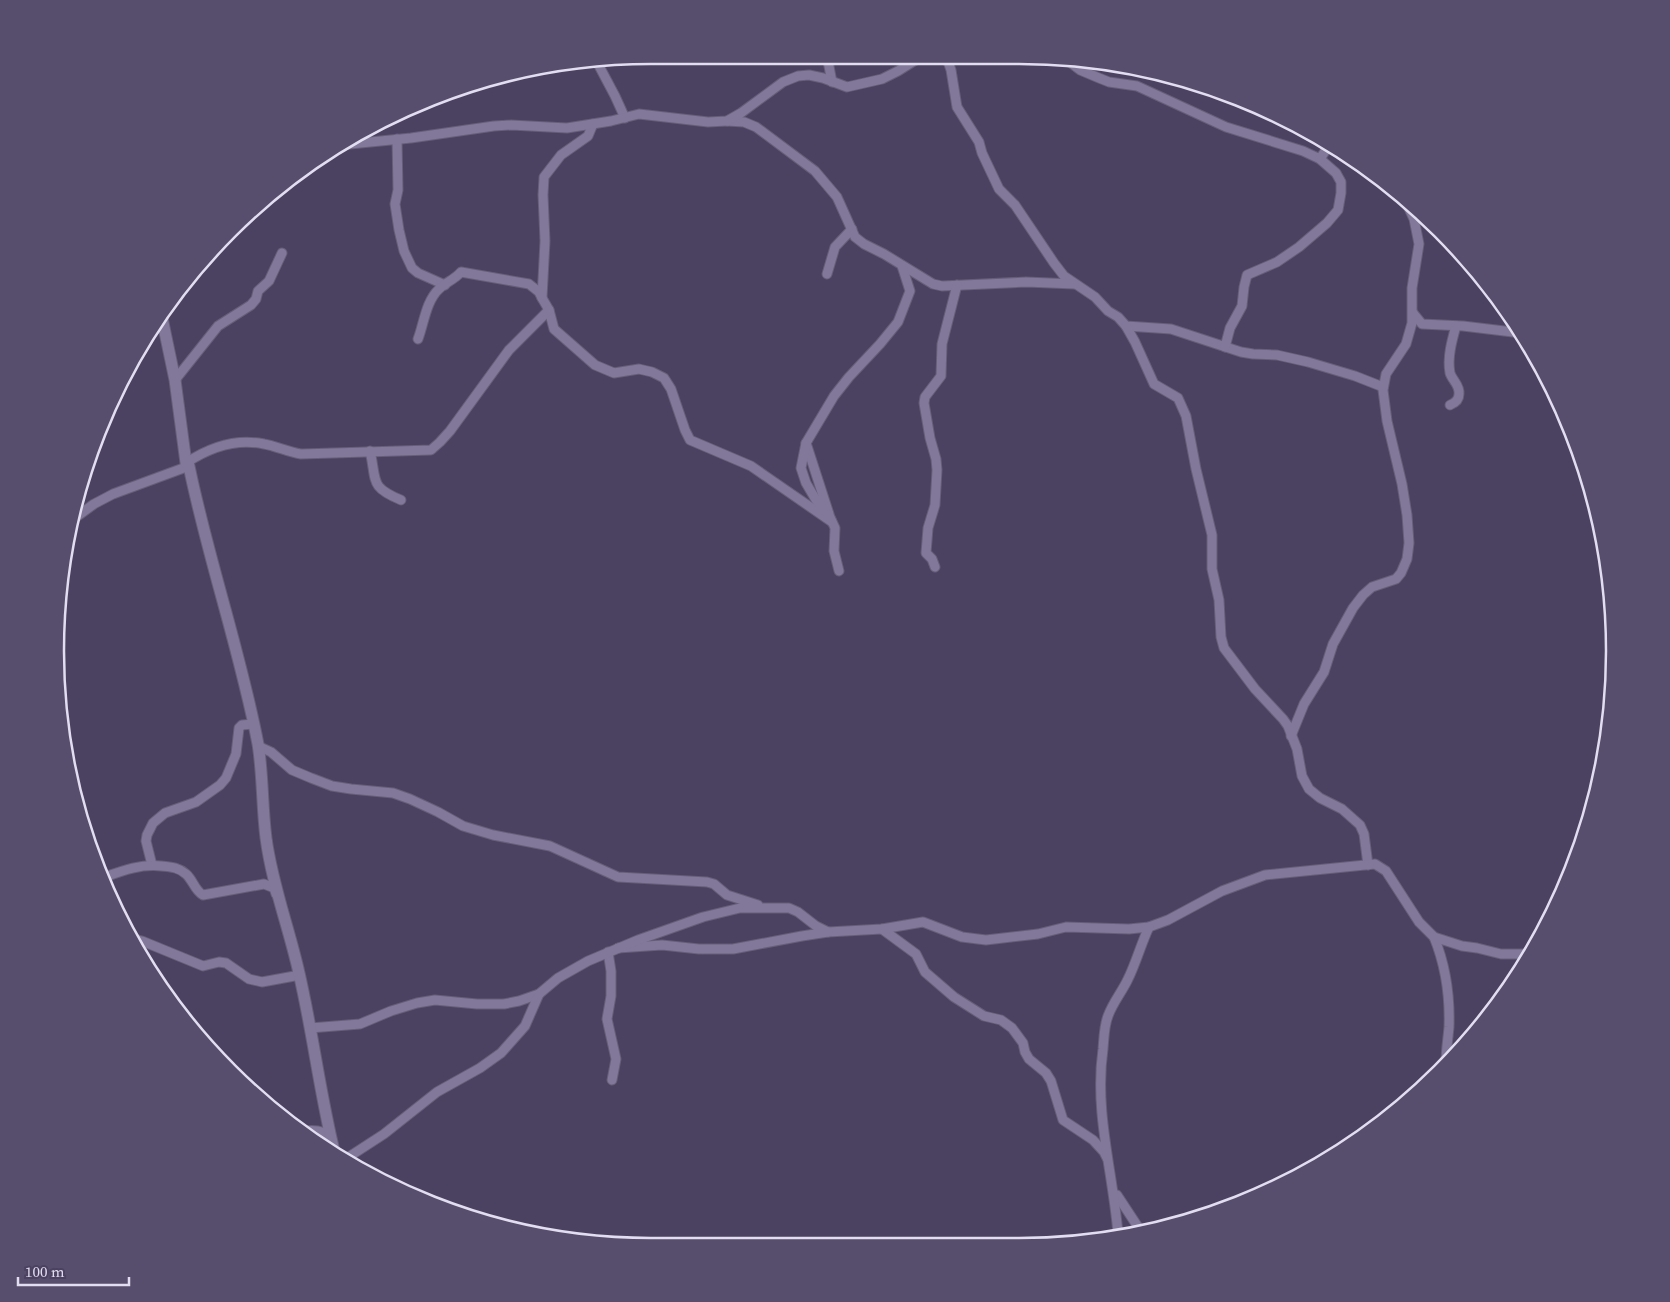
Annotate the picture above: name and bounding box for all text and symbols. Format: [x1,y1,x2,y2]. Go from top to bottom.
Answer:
scale bar [18,1254,129,1286]
text: 100 m [25,1261,65,1282]

